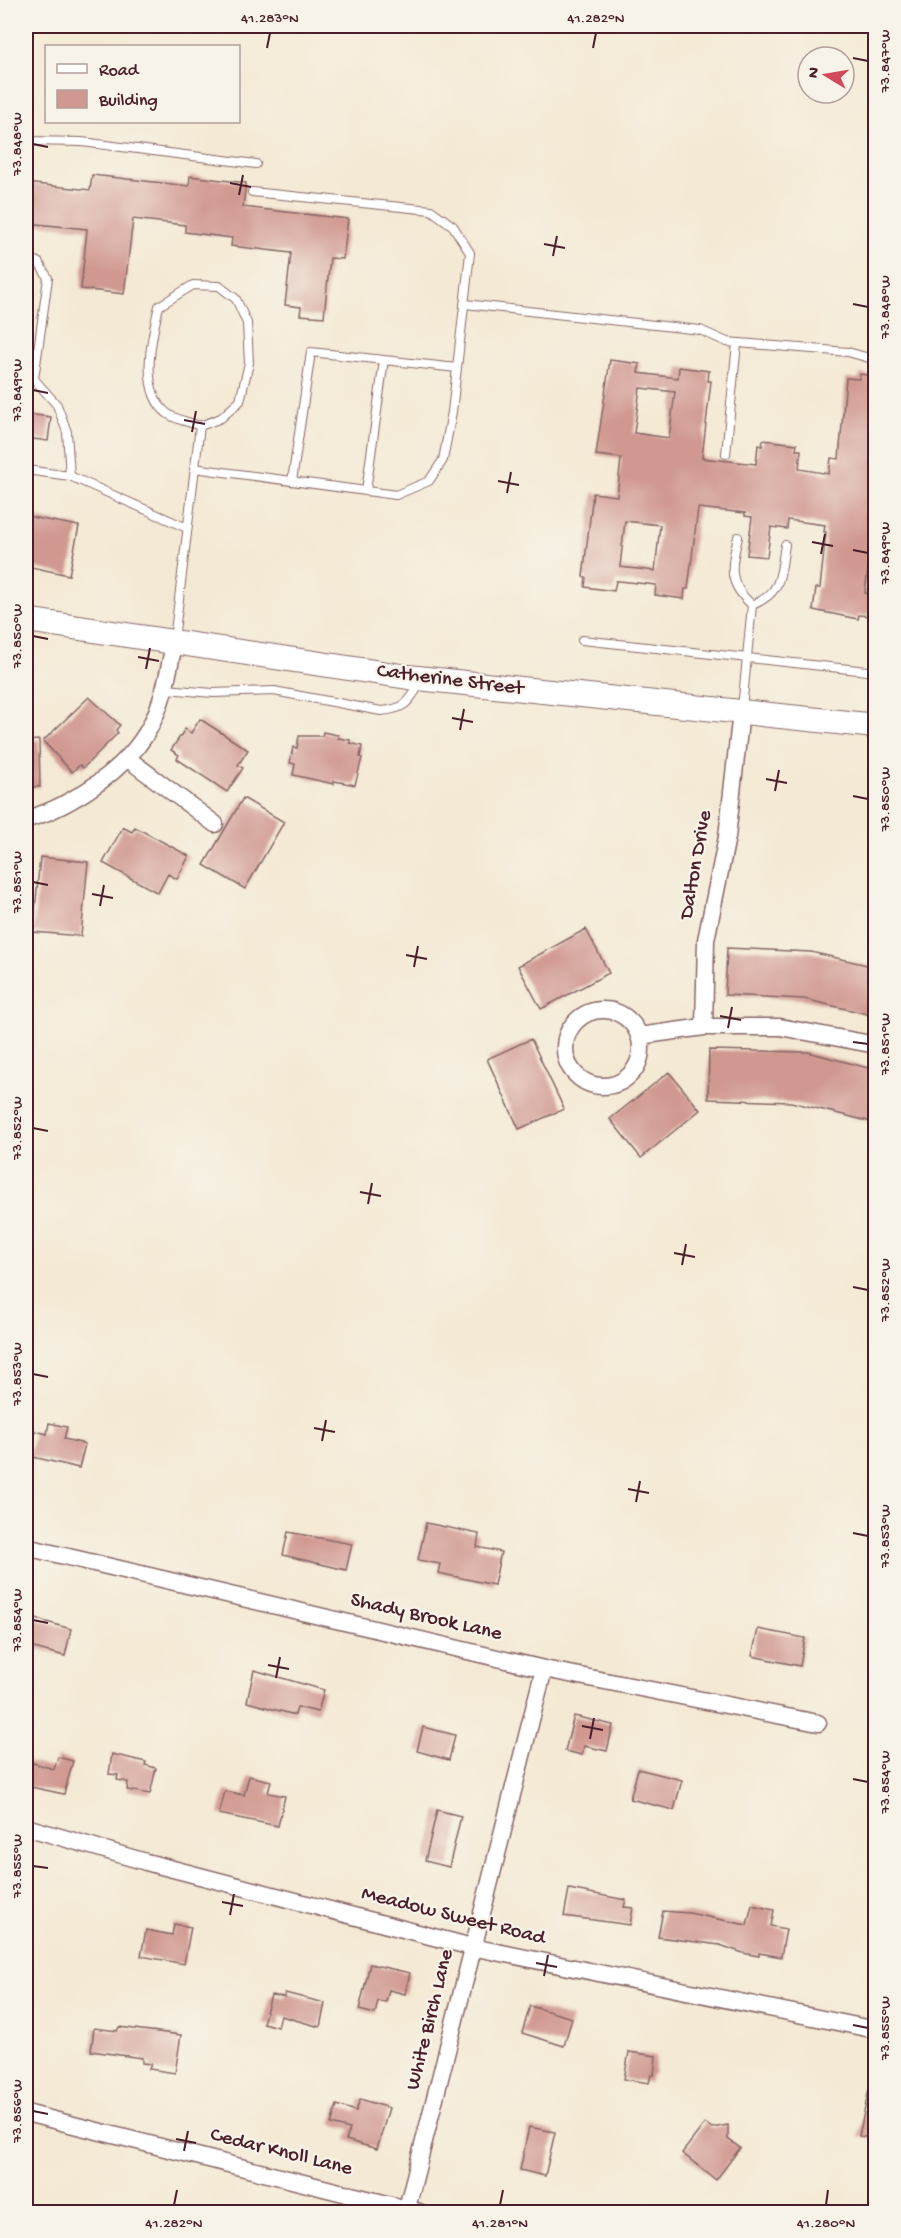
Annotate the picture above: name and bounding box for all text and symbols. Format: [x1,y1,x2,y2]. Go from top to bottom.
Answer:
text: 41.283°N [241,10,299,28]
text: 41.282°N [567,10,625,28]
text: 73.847°W [877,29,895,93]
legend [45,45,240,123]
north arrow [796,45,856,105]
text: Road [99,61,140,82]
text: N [804,65,825,80]
text: Building [98,91,158,112]
text: 73.848°W [9,112,27,177]
text: 73.848°W [877,275,895,340]
text: 73.849°W [9,358,27,422]
text: 73.849°W [877,521,895,585]
text: 73.850°W [9,604,27,669]
street label: Catherine Street [375,660,527,703]
text: 73.850°W [877,767,895,832]
street label: Dalton Drive [675,807,719,923]
text: 73.851°W [9,851,27,914]
text: 73.851°W [877,1013,895,1076]
text: 73.852°W [9,1096,27,1161]
text: 73.852°W [877,1258,895,1323]
text: 73.853°W [9,1342,27,1407]
text: 73.853°W [877,1504,895,1569]
text: 73.854°W [9,1588,27,1653]
street label: Shady Brook Lane [348,1588,505,1648]
text: 73.854°W [877,1750,895,1815]
text: 73.855°W [9,1834,27,1899]
street label: Meadow Sweet Road [358,1882,549,1952]
street label: White Birch Lane [401,1946,461,2093]
text: 73.855°W [877,1996,895,2061]
text: 73.856°W [9,2079,27,2144]
street label: Cedar Knoll Lane [207,2123,356,2183]
text: 41.282°N [145,2215,203,2233]
text: 41.281°N [472,2215,528,2233]
text: 41.280°N [797,2215,855,2233]

